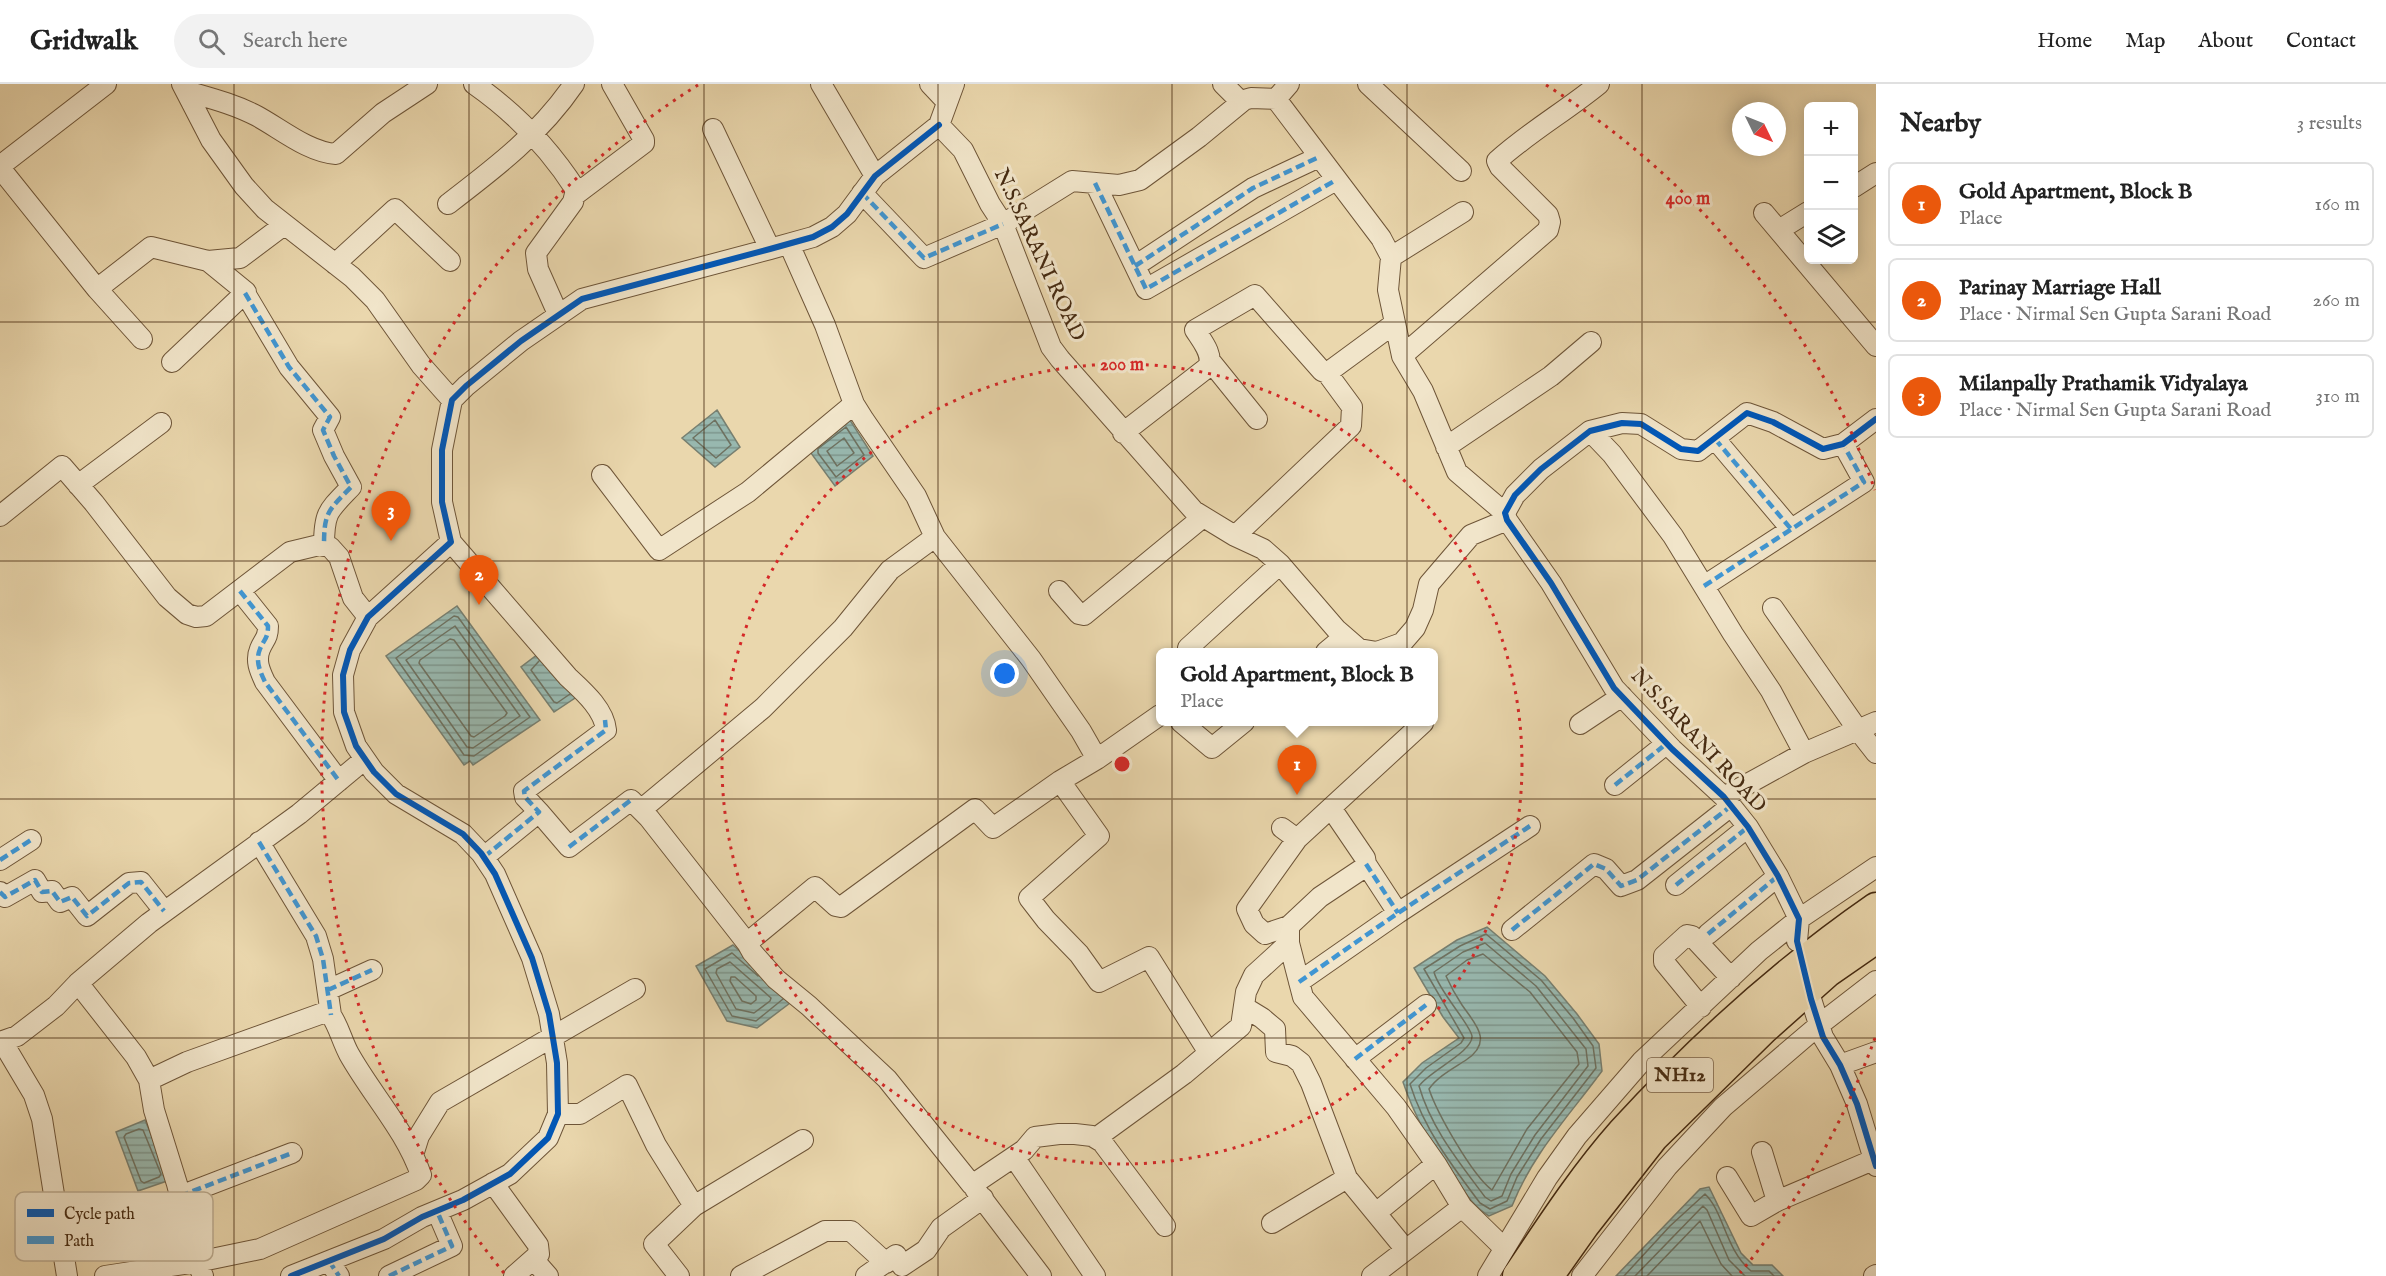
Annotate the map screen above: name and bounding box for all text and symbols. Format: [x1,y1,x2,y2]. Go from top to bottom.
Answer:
search box [174,14,594,68]
text: Gridwalk [30,24,138,59]
icon: search [195,25,228,58]
text: Search here [243,27,348,55]
text: Home [2037,28,2092,55]
text: Map [2125,28,2165,55]
text: About [2198,28,2253,55]
text: Contact [2286,28,2356,55]
north arrow [1732,102,1786,156]
map controls [1804,102,1858,264]
button: + [1804,102,1858,156]
text: Nearby [1900,107,1981,140]
text: 3 results [2297,111,2362,136]
button: − [1804,156,1858,210]
street label: N.S.SARANI ROAD [987,164,1091,346]
text: Gold Apartment, Block B [1959,178,2192,206]
text: 400 m [1666,188,1710,211]
text: 1 [1918,192,1925,217]
text: 160 m [2314,192,2360,217]
text: Place [1959,206,2002,231]
button: layers [1804,210,1858,264]
text: Parinay Marriage Hall [1959,274,2161,302]
text: 2 [1917,288,1926,313]
text: 260 m [2313,288,2360,313]
text: Place · Nirmal Sen Gupta Sarani Road [1959,302,2271,327]
text: 200 m [1100,354,1144,377]
text: Milanpally Prathamik Vidyalaya [1959,370,2248,398]
text: 3 [1918,384,1925,409]
text: 310 m [2316,384,2360,409]
text: Place · Nirmal Sen Gupta Sarani Road [1959,398,2271,423]
pin: 3 [372,492,410,541]
pin: 2 [460,556,498,605]
popup [1156,648,1438,726]
your location [990,659,1019,688]
text: Gold Apartment, Block B [1180,661,1414,689]
street label: N.S.SARANI ROAD [1624,663,1772,819]
text: Place [1180,689,1224,714]
pin: 1 [1278,746,1316,795]
centre of rings [1112,754,1132,774]
road number: NH12 [1647,1058,1713,1092]
legend [15,1192,213,1261]
text: Cycle path [64,1205,135,1225]
text: Path [64,1232,95,1252]

